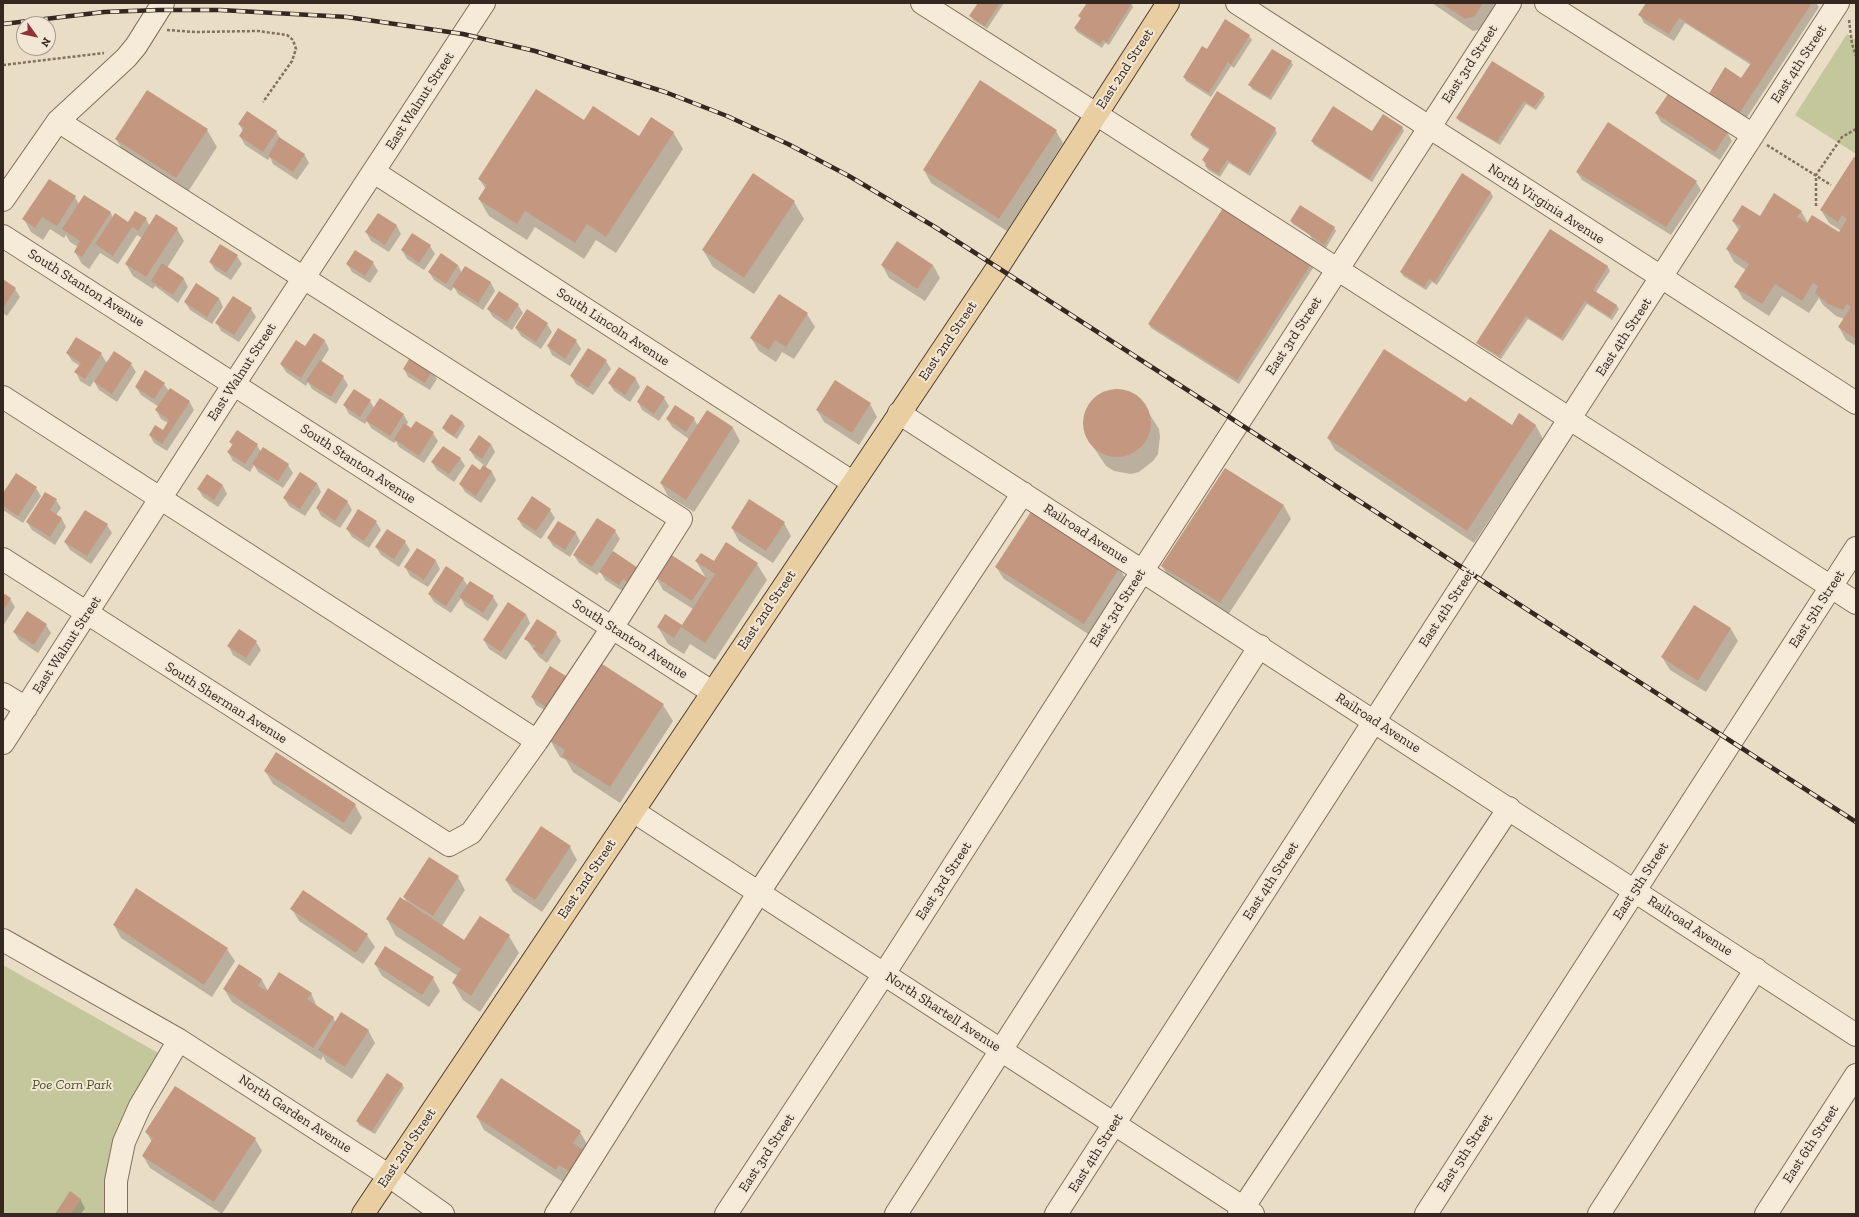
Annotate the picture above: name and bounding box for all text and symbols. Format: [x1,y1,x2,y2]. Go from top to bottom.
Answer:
north arrow [16,16,56,56]
street label: East 3rd Street [1438,22,1502,106]
street label: East 4th Street [1767,22,1831,106]
street label: East 2nd Street [1093,26,1157,112]
text: N [38,35,53,49]
street label: East Walnut Street [382,49,458,153]
street label: North Virginia Avenue [1485,160,1607,248]
street label: South Stanton Avenue [25,245,147,331]
street label: South Lincoln Avenue [553,284,673,370]
street label: East 3rd Street [1262,294,1326,378]
street label: East 4th Street [1592,295,1656,379]
street label: East 2nd Street [915,298,981,384]
street label: East Walnut Street [204,320,280,424]
street label: South Stanton Avenue [297,420,419,508]
street label: Railroad Avenue [1040,500,1132,568]
street label: East 3rd Street [1086,566,1150,650]
street label: East 4th Street [1415,566,1479,650]
street label: East 2nd Street [734,567,800,653]
street label: East 5th Street [1786,567,1848,651]
street label: East Walnut Street [29,593,105,697]
street label: South Stanton Avenue [569,595,691,683]
street label: South Sherman Avenue [162,659,290,747]
street label: Railroad Avenue [1332,689,1424,757]
street label: East 2nd Street [554,836,620,922]
street label: East 3rd Street [912,839,976,923]
street label: East 4th Street [1239,839,1303,923]
street label: East 5th Street [1610,839,1672,923]
street label: Railroad Avenue [1644,892,1736,960]
street label: North Shartell Avenue [882,968,1004,1056]
street label: North Garden Avenue [235,1071,355,1157]
park label: Poe Corn Park [32,1077,112,1093]
street label: East 6th Street [1779,1102,1843,1186]
street label: East 2nd Street [374,1105,440,1191]
street label: East 4th Street [1065,1110,1127,1196]
street label: East 3rd Street [735,1111,799,1195]
street label: East 5th Street [1434,1111,1496,1195]

